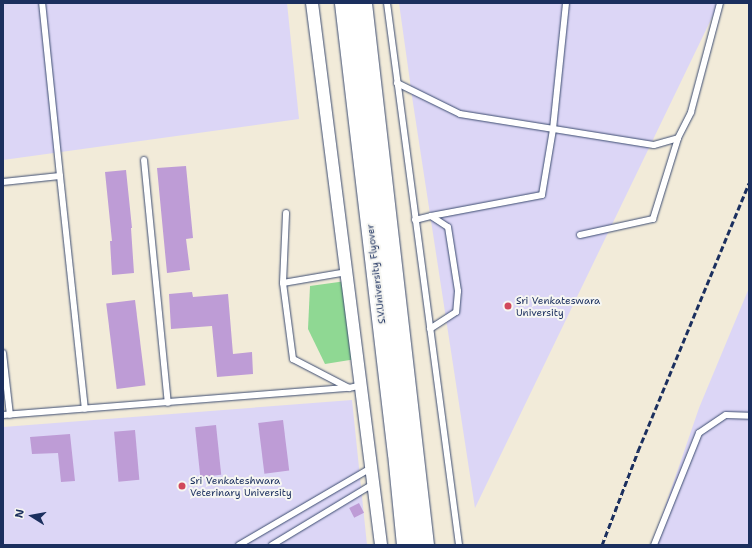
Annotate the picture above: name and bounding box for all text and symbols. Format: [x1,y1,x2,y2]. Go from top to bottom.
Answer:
street label: S.V.University Flyover [364,223,388,325]
place label: Sri Venkateswara University [516,294,600,318]
marker: Sri Venkateswara University [503,301,513,311]
place label: Sri Venkateshwara Veterinary University [190,474,292,498]
marker: Sri Venkateshwara Veterinary University [177,481,187,491]
north arrow [12,496,52,536]
text: N [12,508,28,519]

